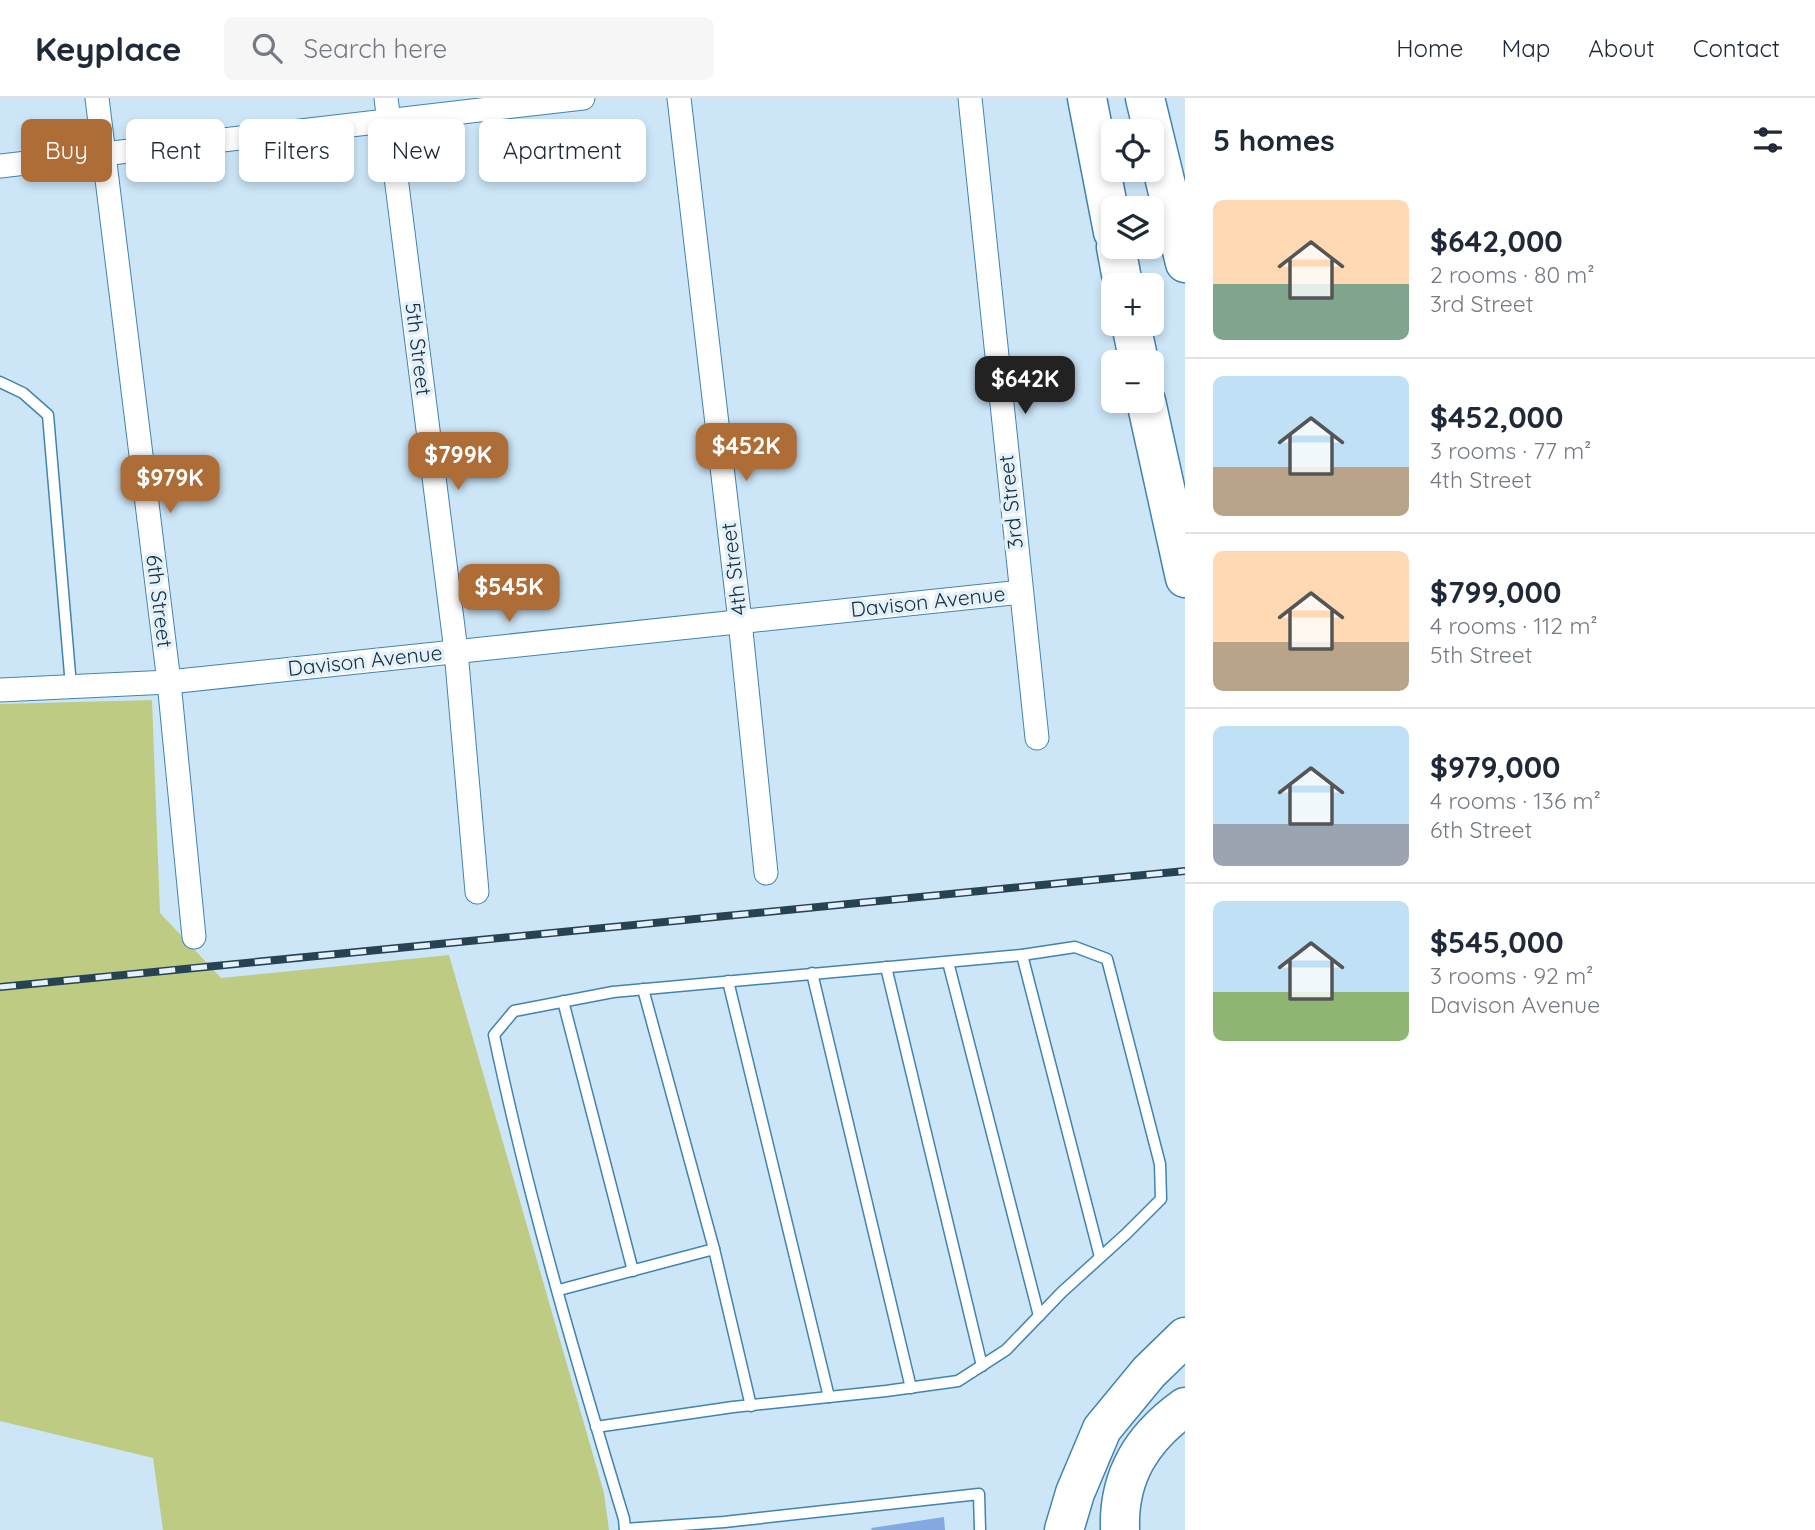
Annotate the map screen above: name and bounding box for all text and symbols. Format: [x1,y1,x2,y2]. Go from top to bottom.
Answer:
search box [224,17,714,80]
text: Keyplace [35,28,182,69]
icon: search [248,29,286,67]
text: Search here [304,32,447,65]
text: Home [1396,33,1463,63]
text: Map [1501,33,1550,63]
text: About [1588,33,1655,63]
text: Contact [1693,33,1780,63]
chip: Buy [21,119,112,182]
chip: Rent [126,119,225,182]
chip: Filters [239,119,354,182]
chip: New [368,119,465,182]
chip: Apartment [479,119,646,182]
map controls [1101,119,1164,413]
button: locate [1101,119,1164,182]
text: 5 homes [1213,121,1335,159]
icon: filters [1749,121,1787,159]
button: layers [1101,196,1164,259]
text: $642,000 [1430,222,1563,260]
icon: home [1269,228,1353,312]
text: 2 rooms · 80 m² [1430,260,1595,289]
button: + [1101,273,1164,336]
text: 3rd Street [1430,289,1533,318]
street label: 5th Street [400,301,438,397]
button: − [1101,350,1164,413]
pin: $642K [976,356,1074,416]
text: $642K [991,364,1059,393]
text: $452,000 [1430,398,1563,436]
icon: home [1269,404,1353,488]
pin: $452K [697,424,795,483]
text: $452K [712,431,780,460]
pin: $799K [409,432,507,492]
text: 3 rooms · 77 m² [1430,436,1591,465]
text: $799K [424,440,492,469]
street label: 3rd Street [992,454,1028,550]
pin: $979K [121,456,219,515]
text: $979K [137,463,203,492]
text: 4th Street [1430,465,1532,494]
street label: 4th Street [714,521,752,617]
street label: 6th Street [141,553,179,649]
pin: $545K [460,564,558,624]
text: $545K [475,572,543,601]
text: $799,000 [1430,573,1561,611]
icon: home [1269,579,1353,663]
street label: Davison Avenue [849,580,1007,622]
text: 4 rooms · 112 m² [1430,611,1598,640]
street label: Davison Avenue [286,639,444,681]
text: 5th Street [1430,640,1533,669]
text: $979,000 [1430,748,1560,786]
icon: home [1269,754,1353,838]
text: 4 rooms · 136 m² [1430,786,1601,815]
text: 6th Street [1430,815,1532,844]
text: $545,000 [1430,923,1564,961]
icon: home [1269,929,1353,1013]
text: 3 rooms · 92 m² [1430,961,1593,990]
text: Davison Avenue [1430,990,1600,1019]

